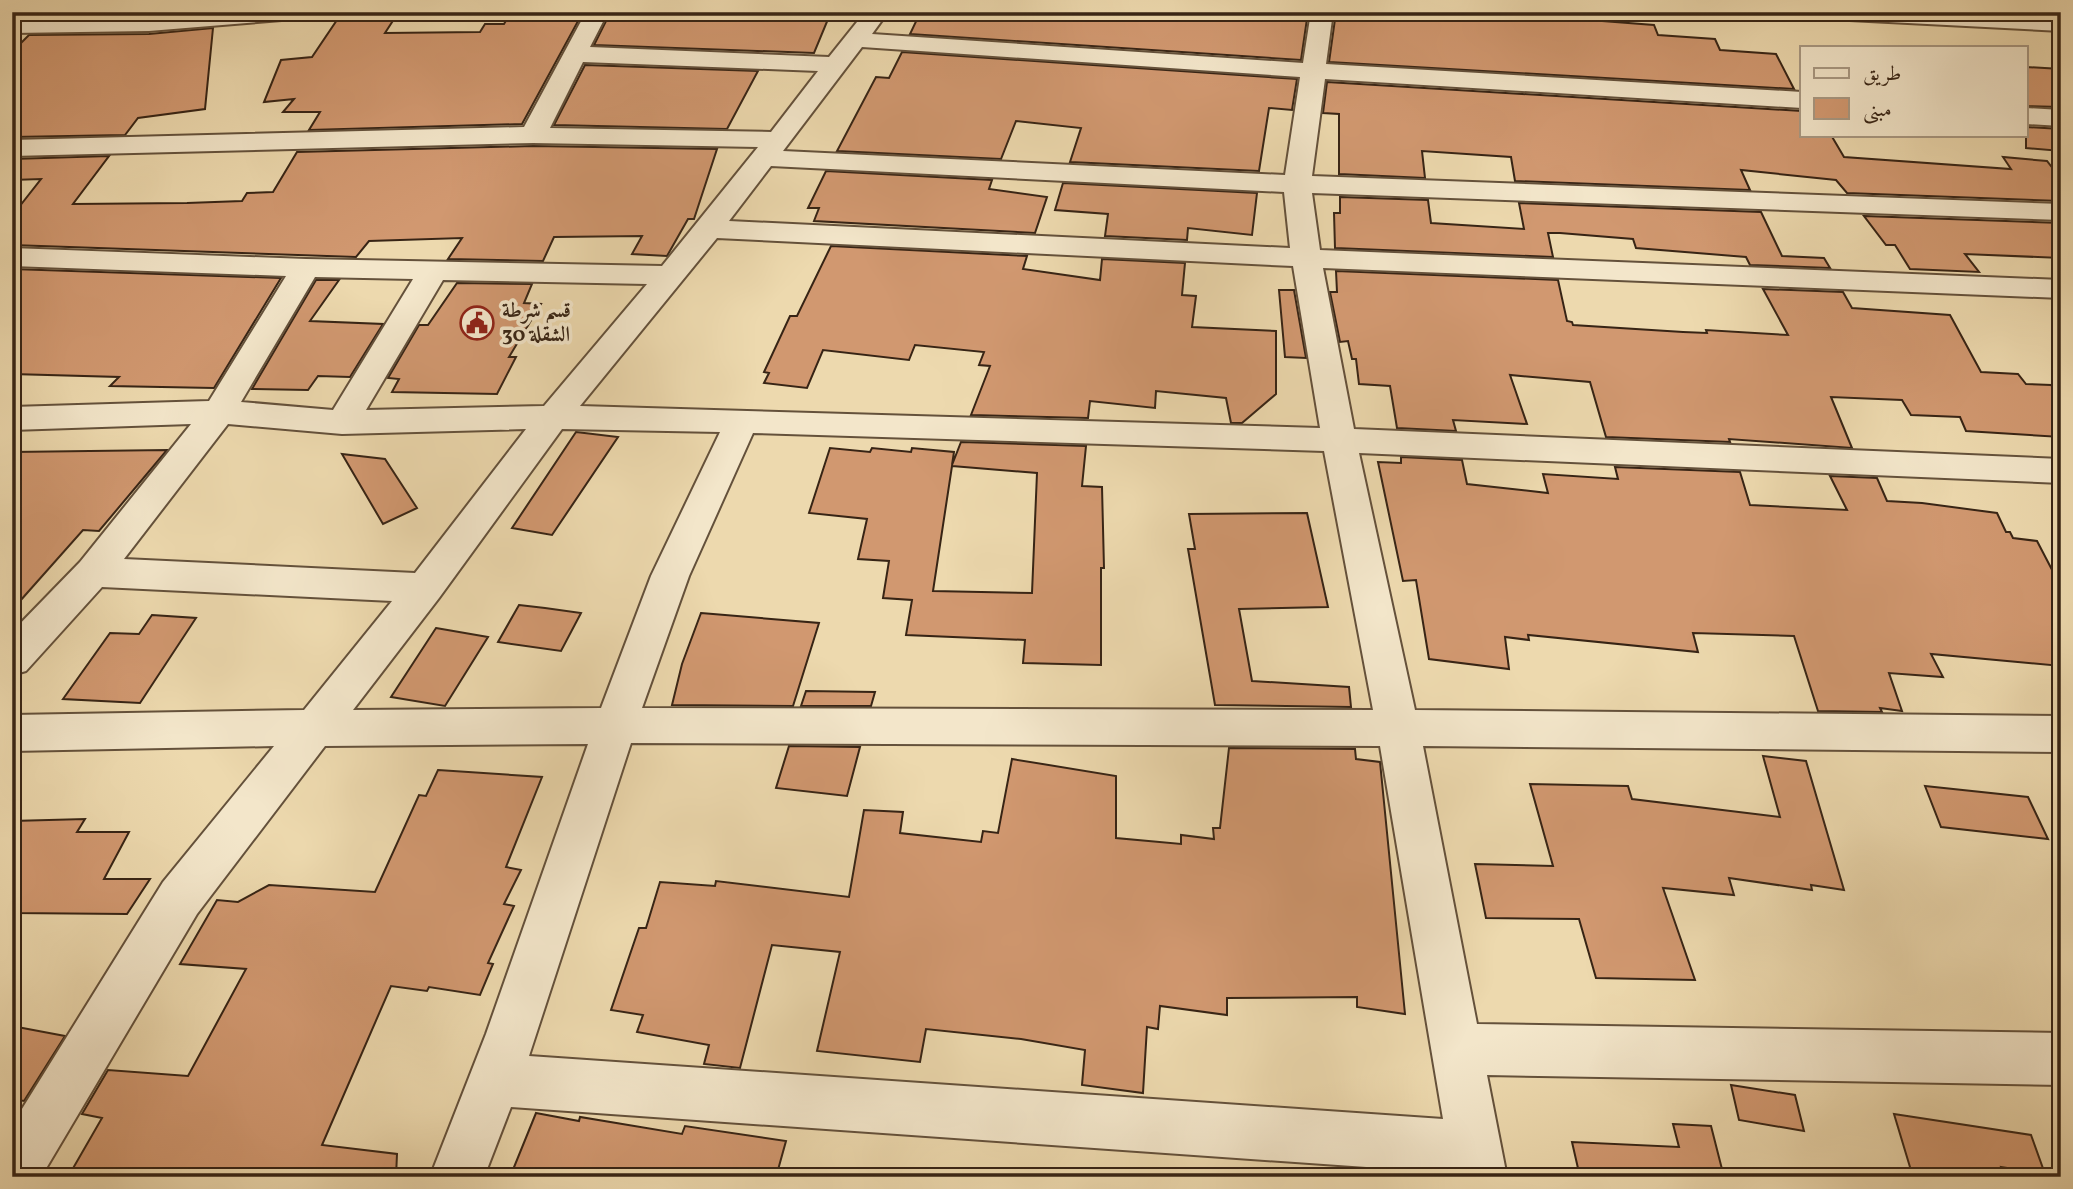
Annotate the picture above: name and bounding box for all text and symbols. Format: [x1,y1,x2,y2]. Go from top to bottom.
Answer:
legend [1800,46,2028,136]
text: طريق [1863,60,1901,89]
text: مبنى [1863,96,1892,125]
place label: قسم شرطة الشقلة 30 [502,297,571,350]
public building icon: قسم شرطة الشقلة 30 [458,304,496,342]

